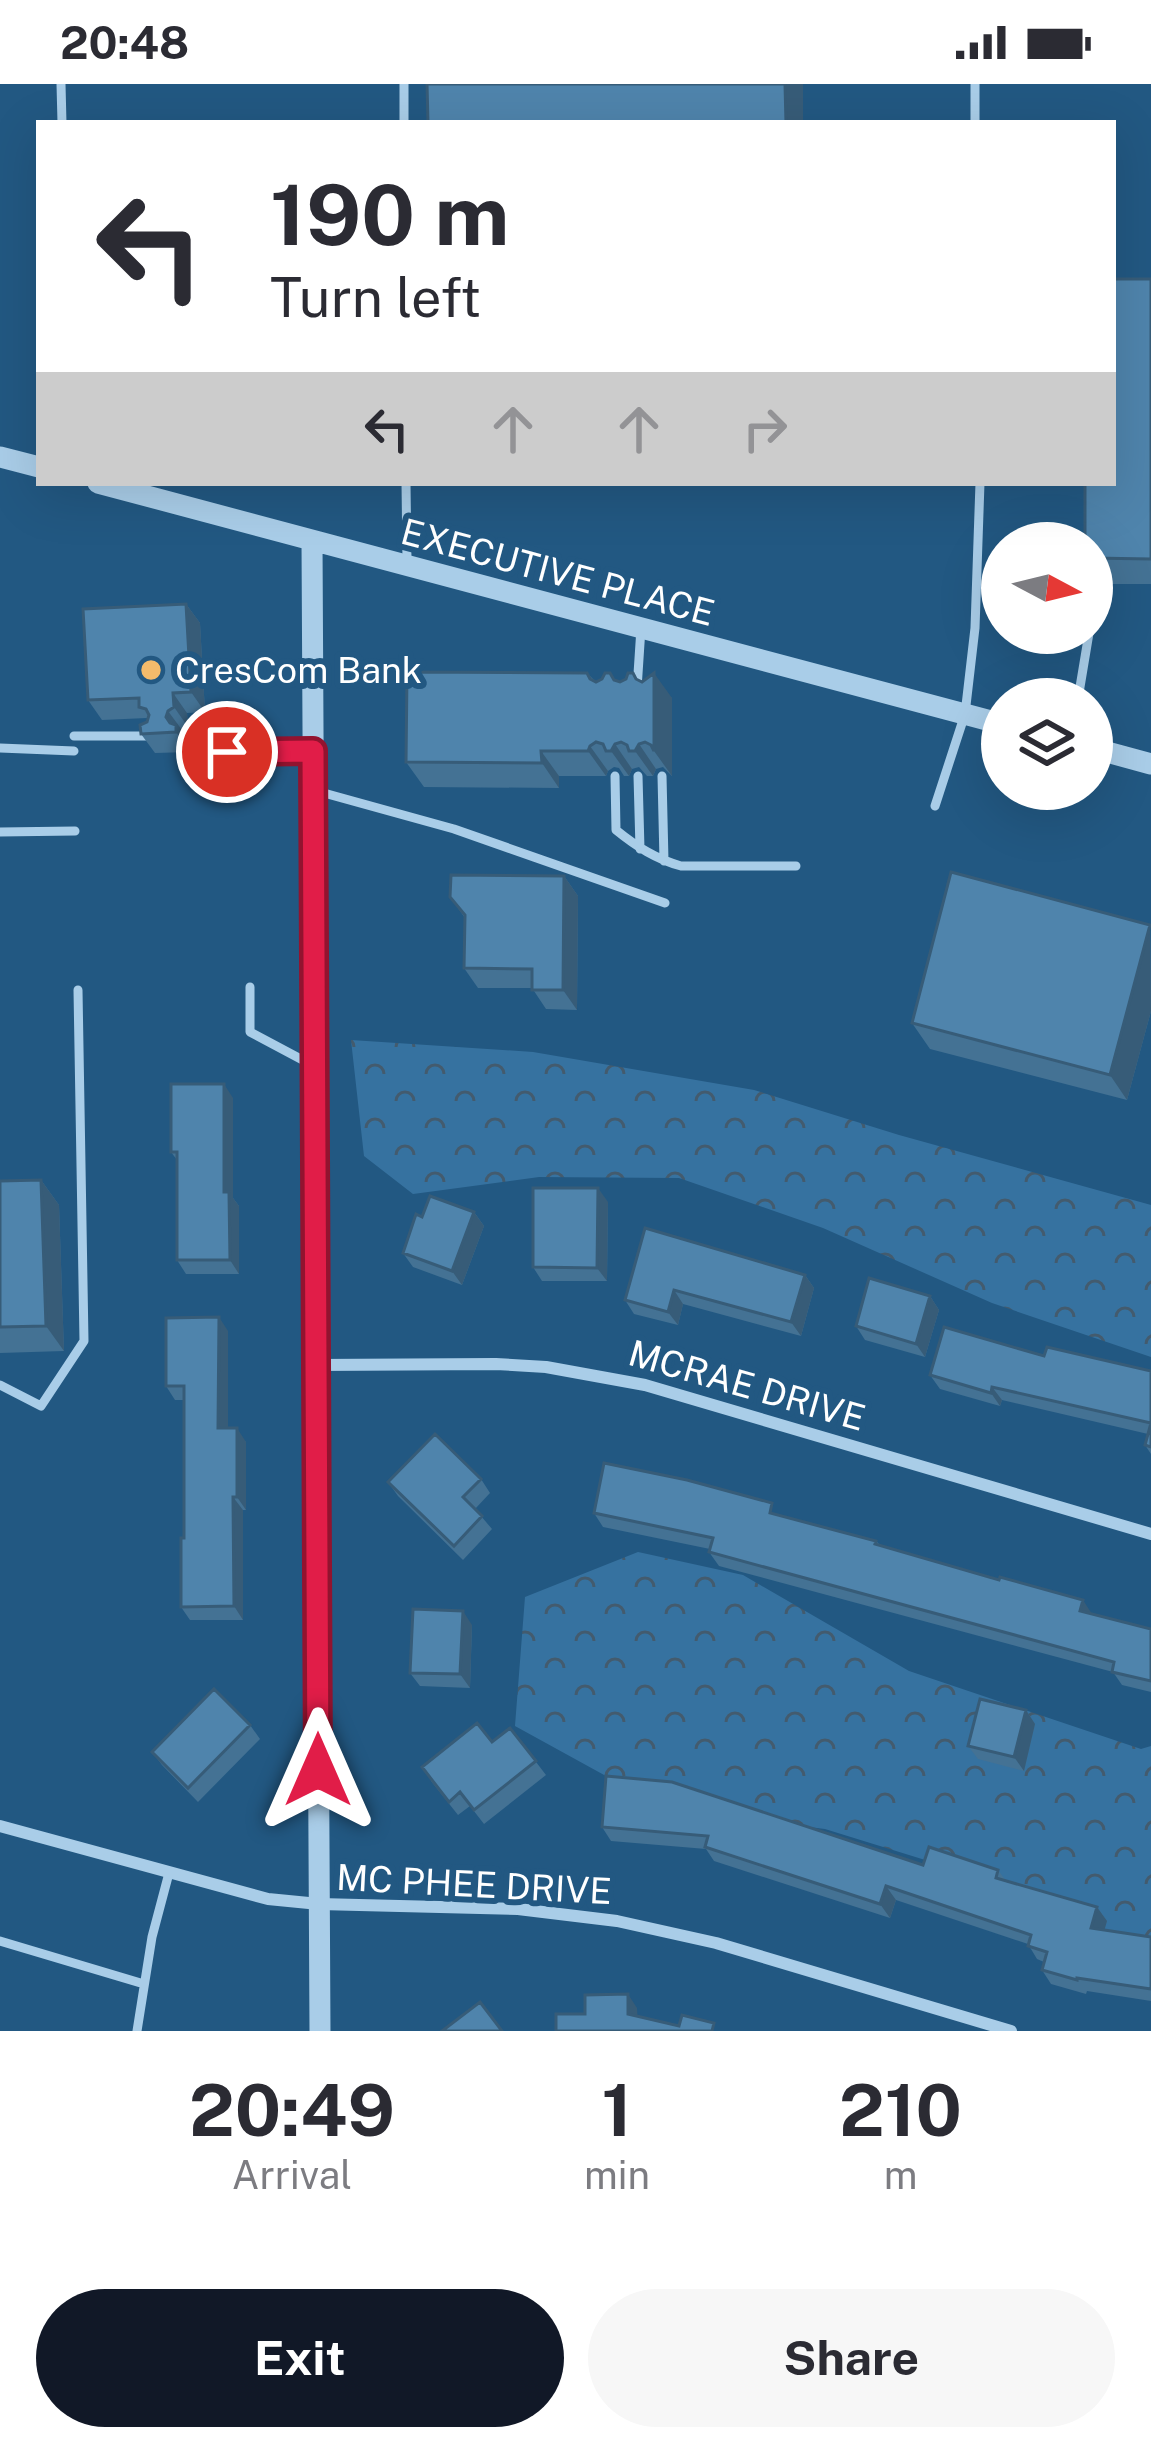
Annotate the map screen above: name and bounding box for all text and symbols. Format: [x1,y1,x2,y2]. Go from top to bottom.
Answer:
text: 20:48 [60,16,189,69]
text: 190 m [270,165,509,264]
icon: left [72,168,228,324]
text: Turn left [270,266,481,329]
icon: left [354,396,420,462]
icon: ahead [480,396,546,462]
icon: ahead [606,396,672,462]
icon: right [732,396,798,462]
street label: EXECUTIVE PLACE [397,510,719,634]
north arrow [981,522,1113,654]
map controls [981,522,1113,810]
place label: CresCom Bank [175,649,422,691]
marker: CresCom Bank [138,657,164,683]
button: layers [981,678,1113,810]
pin [176,701,278,803]
icon: arrive [194,719,260,785]
street label: MCRAE DRIVE [624,1331,870,1439]
position arrow [255,1707,381,1833]
street label: MC PHEE DRIVE [335,1856,613,1912]
text: 20:49 [189,2068,395,2152]
text: 1 [602,2068,632,2152]
text: 210 [839,2068,962,2152]
text: Arrival [232,2152,352,2198]
text: min [584,2152,650,2198]
text: m [884,2152,917,2198]
button: Exit [36,2289,564,2427]
button: Share [588,2289,1115,2427]

